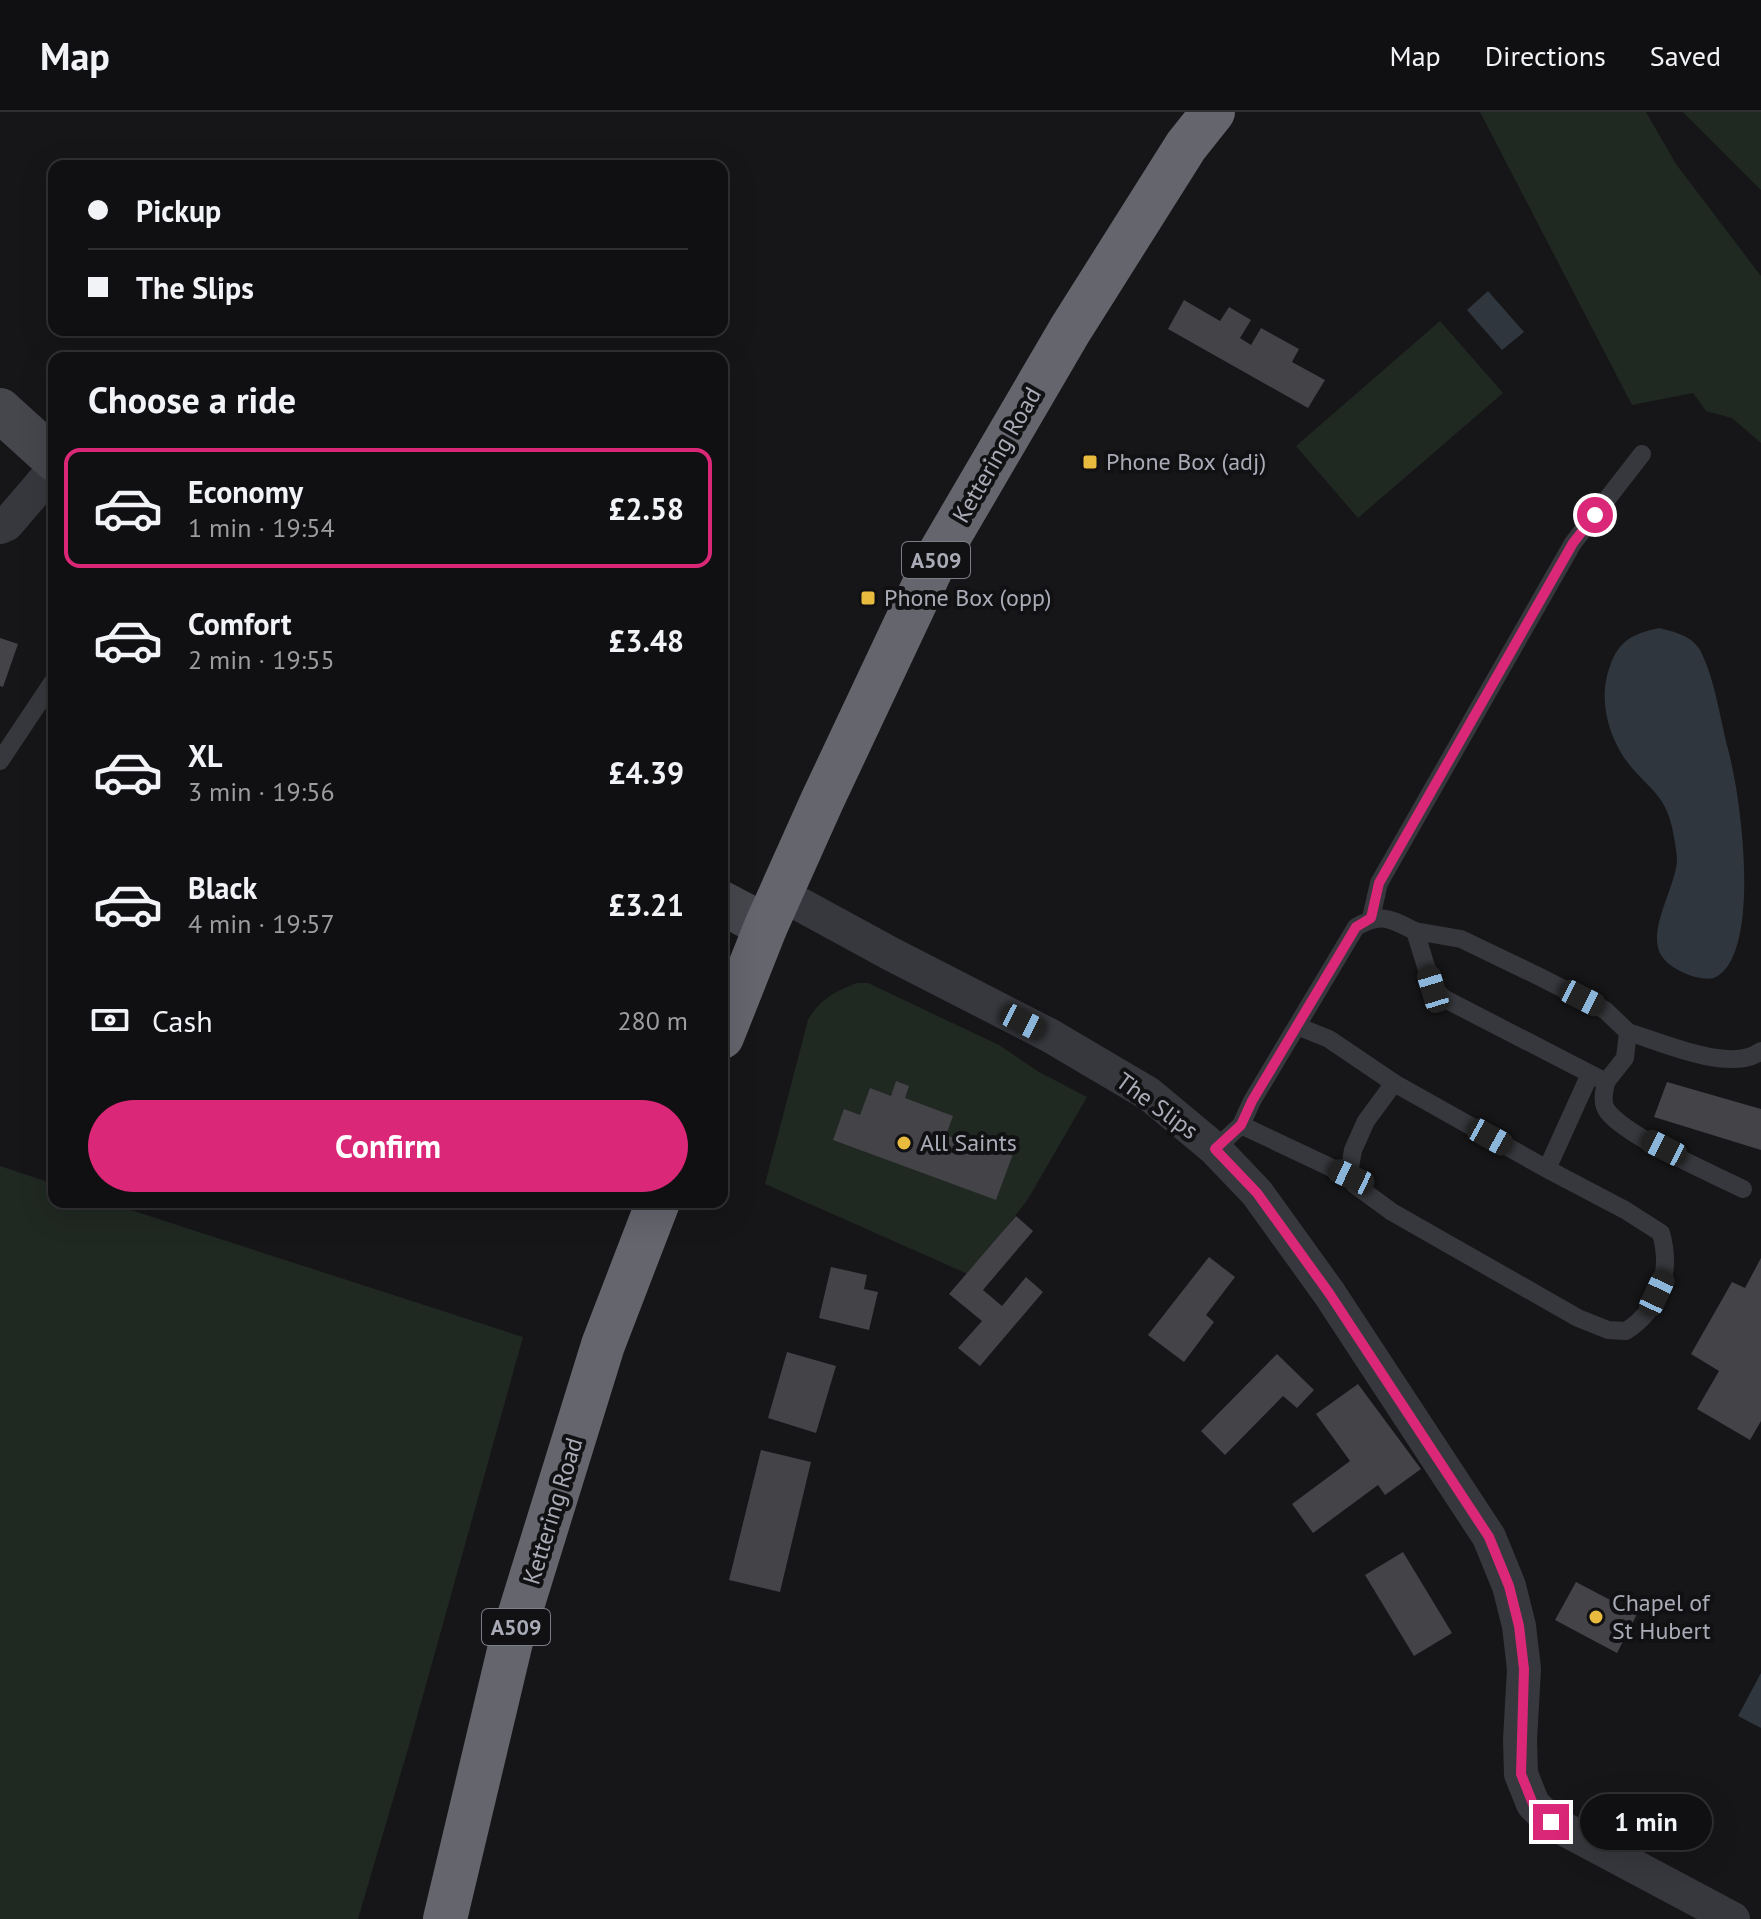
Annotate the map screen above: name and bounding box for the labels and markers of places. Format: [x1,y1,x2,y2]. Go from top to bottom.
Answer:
place label: Phone Box (adj) [1106,446,1266,477]
marker: Phone Box (adj) [1081,453,1099,471]
place label: Phone Box (opp) [884,582,1051,613]
marker: Phone Box (opp) [859,589,877,607]
place label: All Saints [920,1127,1017,1158]
marker: All Saints [895,1134,913,1152]
place label: Chapel of St Hubert [1612,1587,1711,1646]
marker: Chapel of St Hubert [1587,1608,1605,1626]

